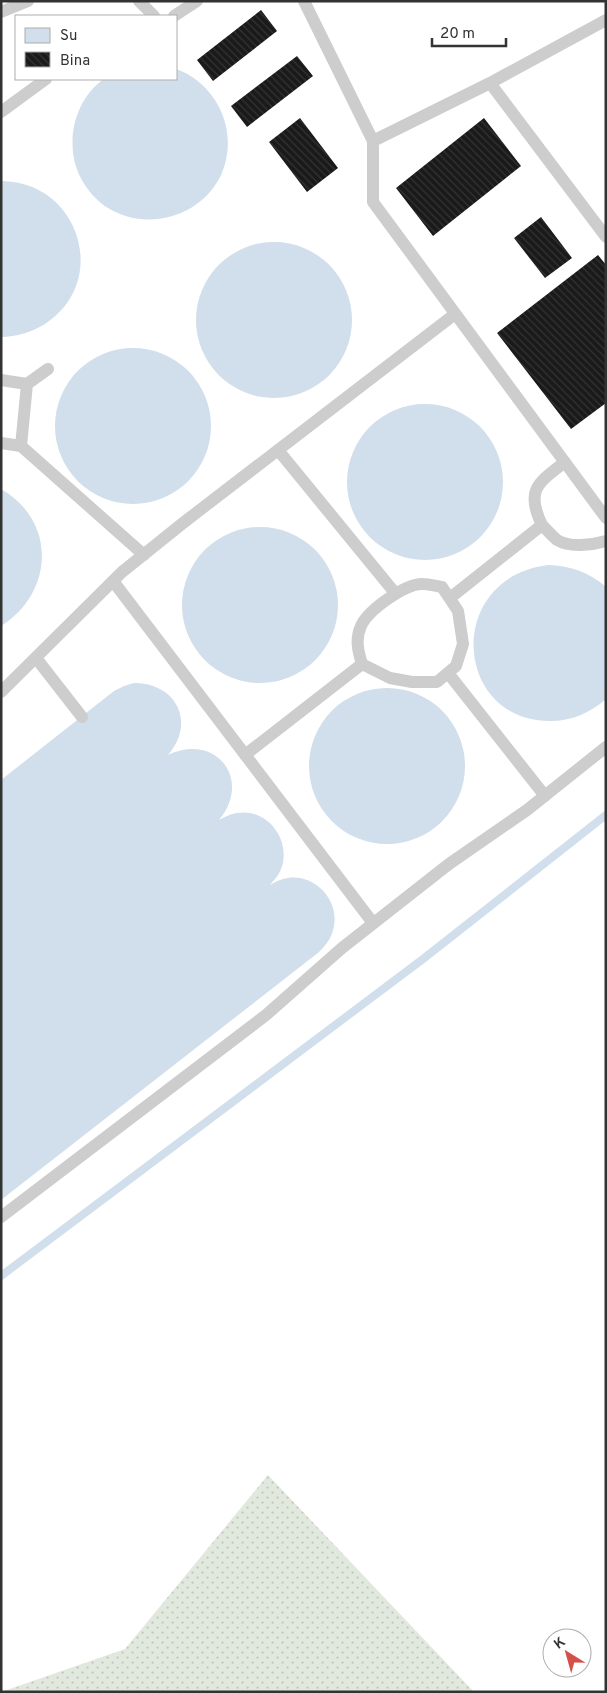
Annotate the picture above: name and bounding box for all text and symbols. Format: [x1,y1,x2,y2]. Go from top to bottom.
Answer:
legend [15,15,178,80]
scale bar [432,15,506,47]
text: 20 m [440,25,475,44]
text: Su [60,27,77,46]
text: Bina [60,52,90,71]
north arrow [542,1628,592,1678]
text: K [551,1634,569,1654]

